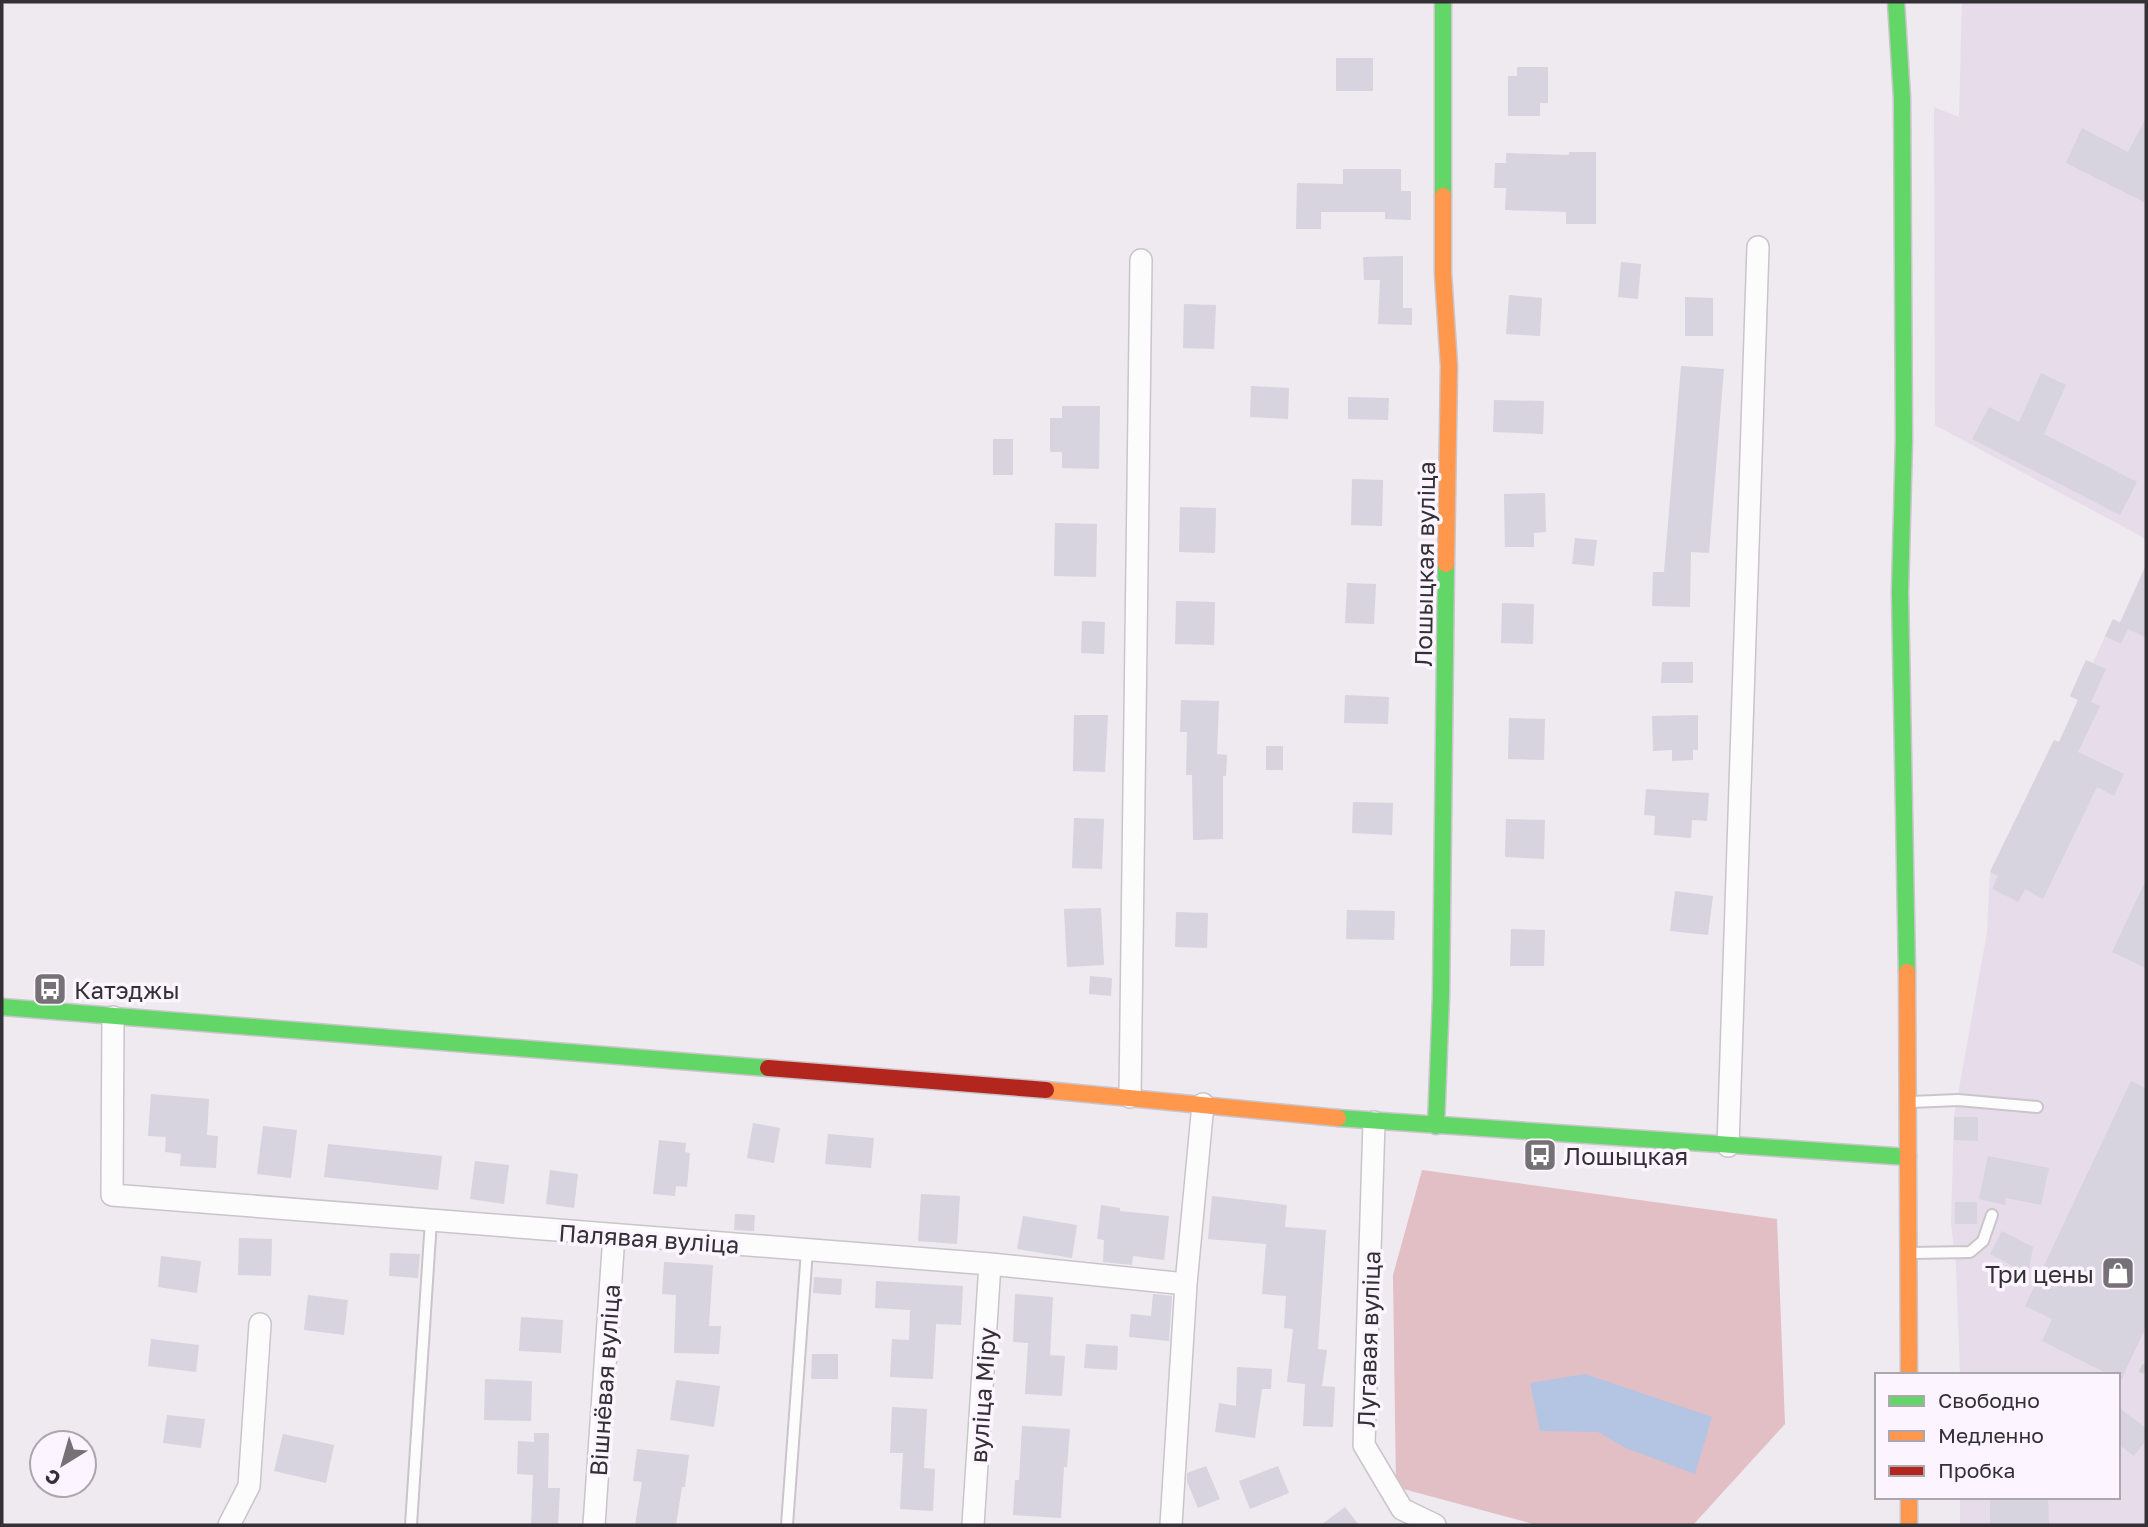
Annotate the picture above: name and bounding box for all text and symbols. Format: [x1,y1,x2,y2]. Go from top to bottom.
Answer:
street label: Лошыцкая вуліца [1408,461,1440,667]
bus stop icon: Катэджы [31,970,69,1008]
place label: Катэджы [74,975,180,1004]
bus stop icon: Лошыцкая [1521,1136,1559,1174]
place label: Лошыцкая [1564,1141,1688,1170]
street label: Палявая вуліца [558,1217,740,1259]
street label: Лугавая вуліца [1350,1250,1386,1428]
shop icon: Три цены [2099,1254,2137,1292]
place label: Три цены [1985,1259,2094,1288]
street label: Вішнёвая вуліца [583,1283,625,1477]
street label: вуліца Міру [963,1326,1001,1464]
legend [1875,1373,2120,1499]
text: Свободно [1938,1387,2040,1413]
text: Медленно [1938,1422,2044,1448]
north arrow [28,1429,98,1499]
text: Пробка [1938,1457,2016,1483]
text: С [40,1465,65,1491]

